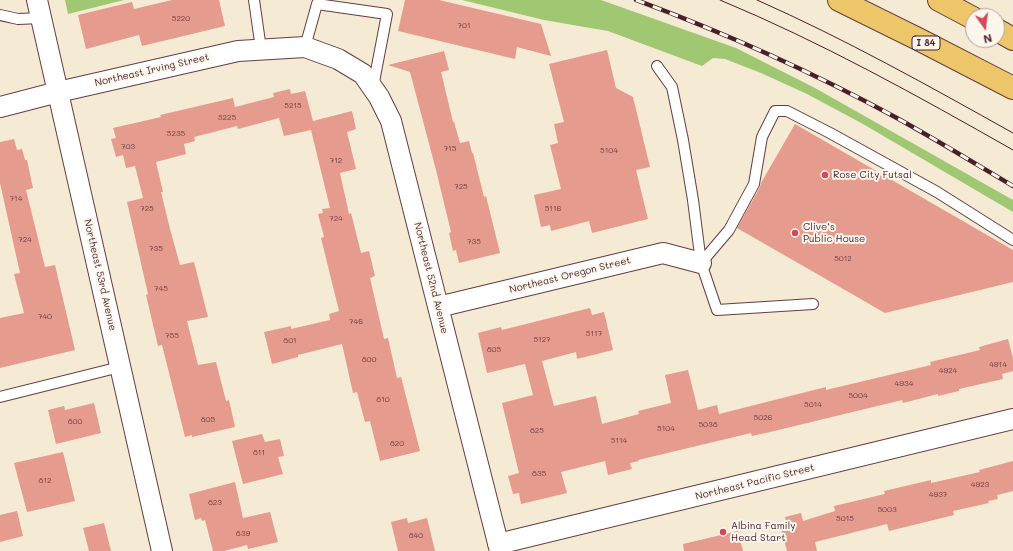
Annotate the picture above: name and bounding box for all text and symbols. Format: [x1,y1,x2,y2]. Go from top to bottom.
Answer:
north arrow [965,8,1005,48]
house number: 5220 [172,14,190,24]
house number: 701 [458,21,470,31]
text: N [982,31,994,47]
road number: I 84 [912,36,940,50]
street label: Northeast Irving Street [93,51,211,89]
house number: 5215 [284,101,302,111]
house number: 5225 [218,113,236,123]
house number: 5235 [167,129,185,139]
house number: 703 [121,142,135,152]
house number: 715 [444,144,456,154]
house number: 5104 [600,146,618,156]
house number: 712 [330,156,342,166]
place label: Rose City Futsal [833,169,912,181]
marker: Rose City Futsal [820,170,830,180]
house number: 725 [454,182,468,192]
house number: 714 [10,194,22,204]
house number: 725 [140,204,154,214]
house number: 5116 [545,204,561,214]
house number: 724 [329,214,343,224]
street label: Northeast 53rd Avenue [81,218,119,332]
street label: Northeast 52nd Avenue [411,221,451,335]
place label: Clive‘s Public House [803,221,865,244]
marker: Clive‘s Public House [790,228,800,238]
house number: 724 [18,235,32,245]
house number: 735 [467,237,481,247]
house number: 735 [149,244,163,254]
street label: Northeast Oregon Street [508,254,632,296]
house number: 5012 [834,254,852,264]
house number: 745 [154,284,168,294]
house number: 740 [38,312,52,322]
house number: 746 [349,317,363,327]
house number: 5117 [586,329,602,339]
house number: 755 [165,331,179,341]
house number: 5127 [533,335,551,345]
house number: 801 [283,336,297,346]
house number: 805 [487,345,501,355]
house number: 800 [362,355,376,365]
house number: 4914 [989,360,1007,370]
house number: 4924 [939,366,957,376]
house number: 4934 [895,379,913,389]
house number: 5004 [848,391,868,401]
house number: 810 [376,395,390,405]
house number: 5014 [804,400,822,410]
house number: 5026 [754,413,772,423]
house number: 805 [201,415,215,425]
house number: 800 [68,417,82,427]
house number: 5038 [698,420,718,430]
house number: 5104 [657,424,675,434]
house number: 825 [530,426,544,436]
house number: 5114 [611,436,627,446]
house number: 820 [390,439,404,449]
house number: 811 [253,448,265,458]
street label: Northeast Pacific Street [694,461,816,503]
house number: 835 [532,469,546,479]
house number: 812 [39,476,51,486]
house number: 4923 [971,480,989,490]
house number: 4937 [929,490,947,500]
house number: 823 [208,498,222,508]
house number: 5003 [877,505,897,515]
house number: 5015 [836,514,854,524]
place label: Albina Family Head Start [731,520,795,544]
marker: Albina Family Head Start [718,527,728,537]
house number: 839 [236,529,250,539]
house number: 840 [409,531,423,541]

